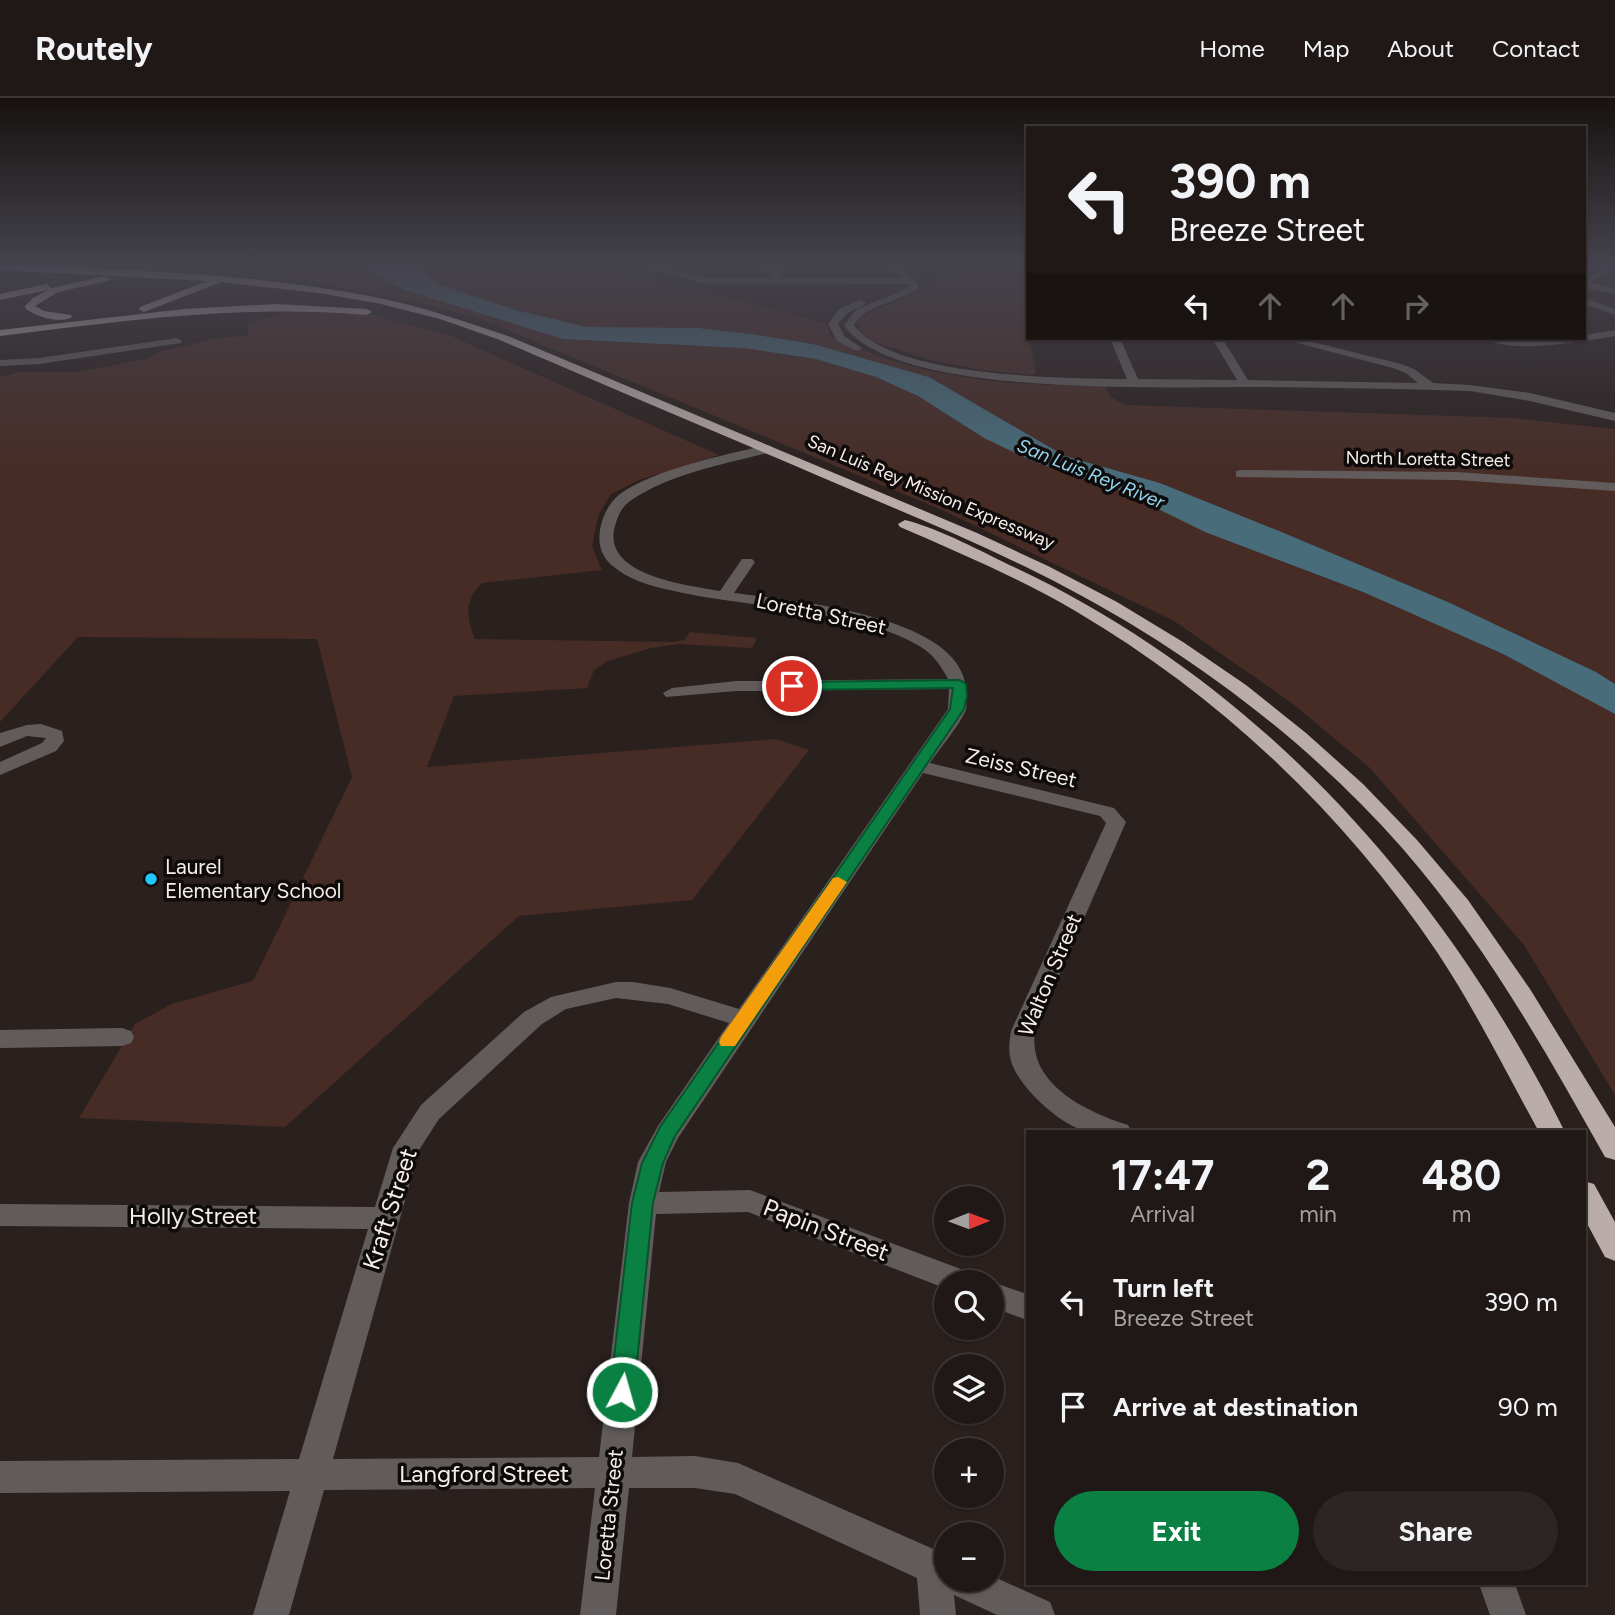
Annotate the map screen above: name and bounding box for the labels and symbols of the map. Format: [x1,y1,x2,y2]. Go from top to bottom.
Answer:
street label: San Luis Rey Mission Expressway [804,430,1058,554]
water label: San Luis Rey River [1014,433,1168,514]
street label: North Loretta Street [1345,447,1511,471]
street label: Loretta Street [754,588,888,639]
pin [762,656,822,716]
street label: Zeiss Street [963,743,1079,792]
place label: Laurel Elementary School [165,854,341,903]
marker: Laurel Elementary School [143,871,159,887]
street label: Walton Street [1013,910,1087,1040]
street label: Kraft Street [356,1144,423,1273]
north arrow [934,1186,1004,1256]
street label: Papin Street [759,1192,893,1267]
street label: Holly Street [129,1201,257,1230]
position arrow [585,1355,659,1429]
street label: Loretta Street [589,1448,628,1582]
street label: Langford Street [399,1459,569,1488]

